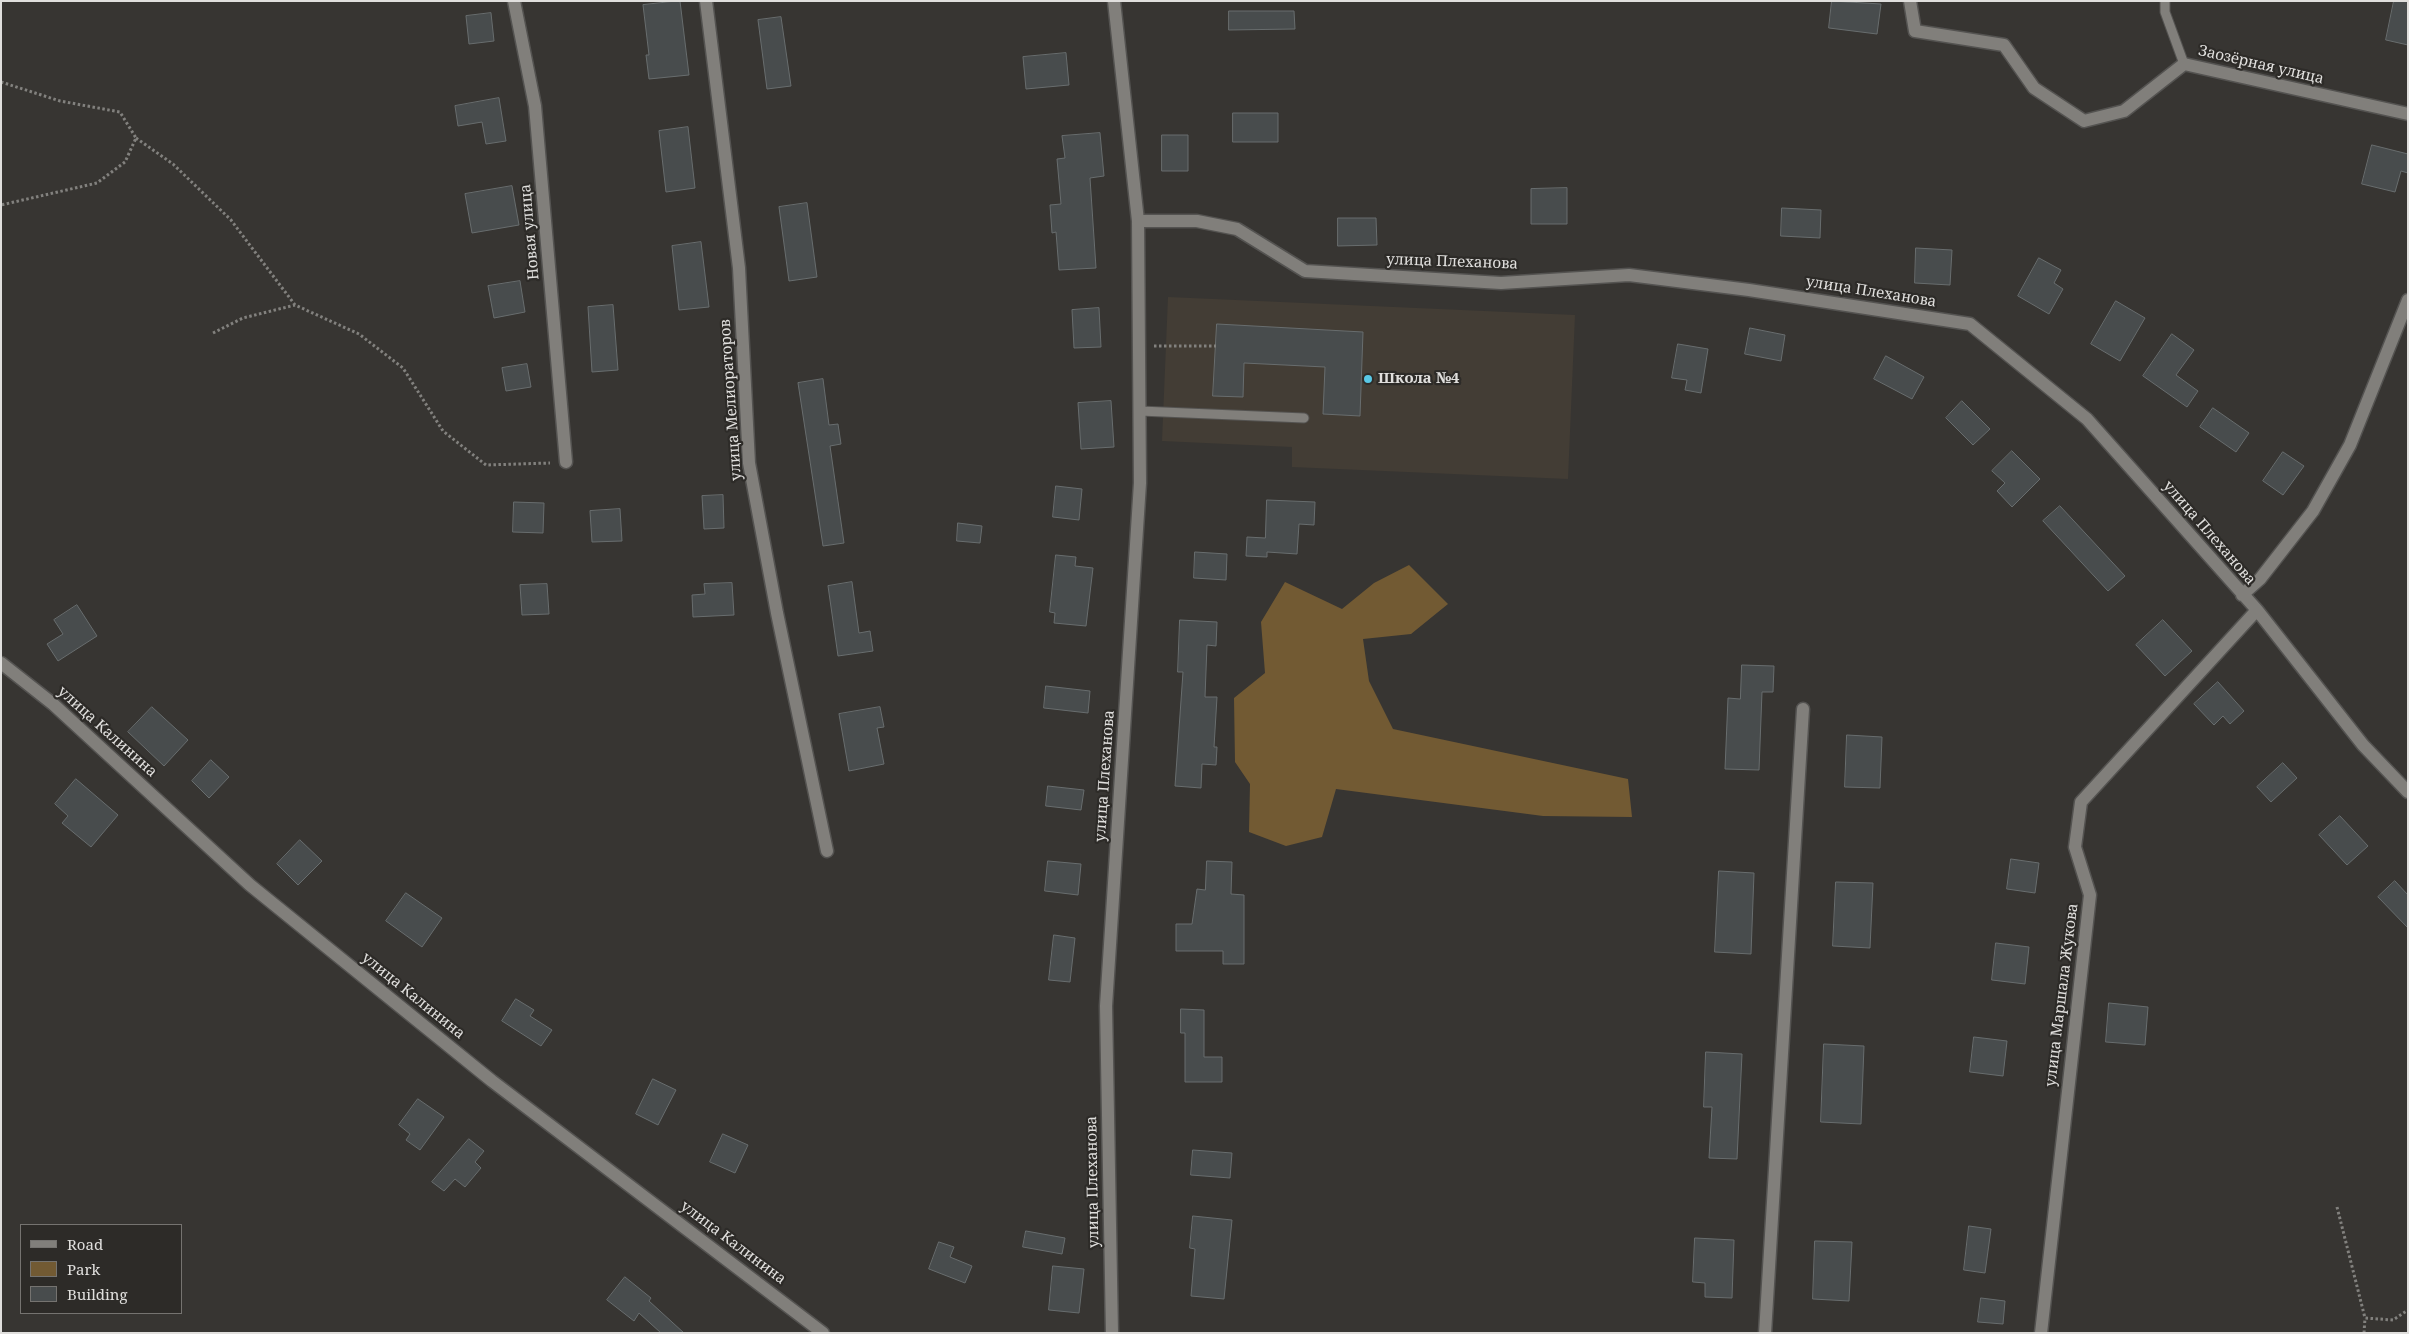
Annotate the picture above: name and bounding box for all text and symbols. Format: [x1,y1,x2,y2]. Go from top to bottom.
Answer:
street label: Заозёрная улица [2197,42,2325,88]
street label: Новая улица [517,183,543,281]
street label: улица Плеханова [1386,251,1518,273]
street label: улица Плеханова [1804,273,1938,311]
street label: улица Мелиораторов [716,319,746,481]
place label: Школа №4 [1378,370,1460,388]
marker: Школа №4 [1362,373,1374,385]
street label: улица Плеханова [2159,477,2259,589]
street label: улица Калинина [54,683,160,781]
street label: улица Плеханова [1091,710,1119,842]
street label: улица Маршала Жукова [2042,902,2082,1088]
street label: улица Калинина [358,949,468,1043]
street label: улица Плеханова [1083,1116,1103,1248]
street label: улица Калинина [677,1197,789,1289]
legend [20,1224,182,1314]
text: Road [67,1234,103,1254]
text: Park [67,1259,100,1279]
text: Building [67,1284,128,1304]

